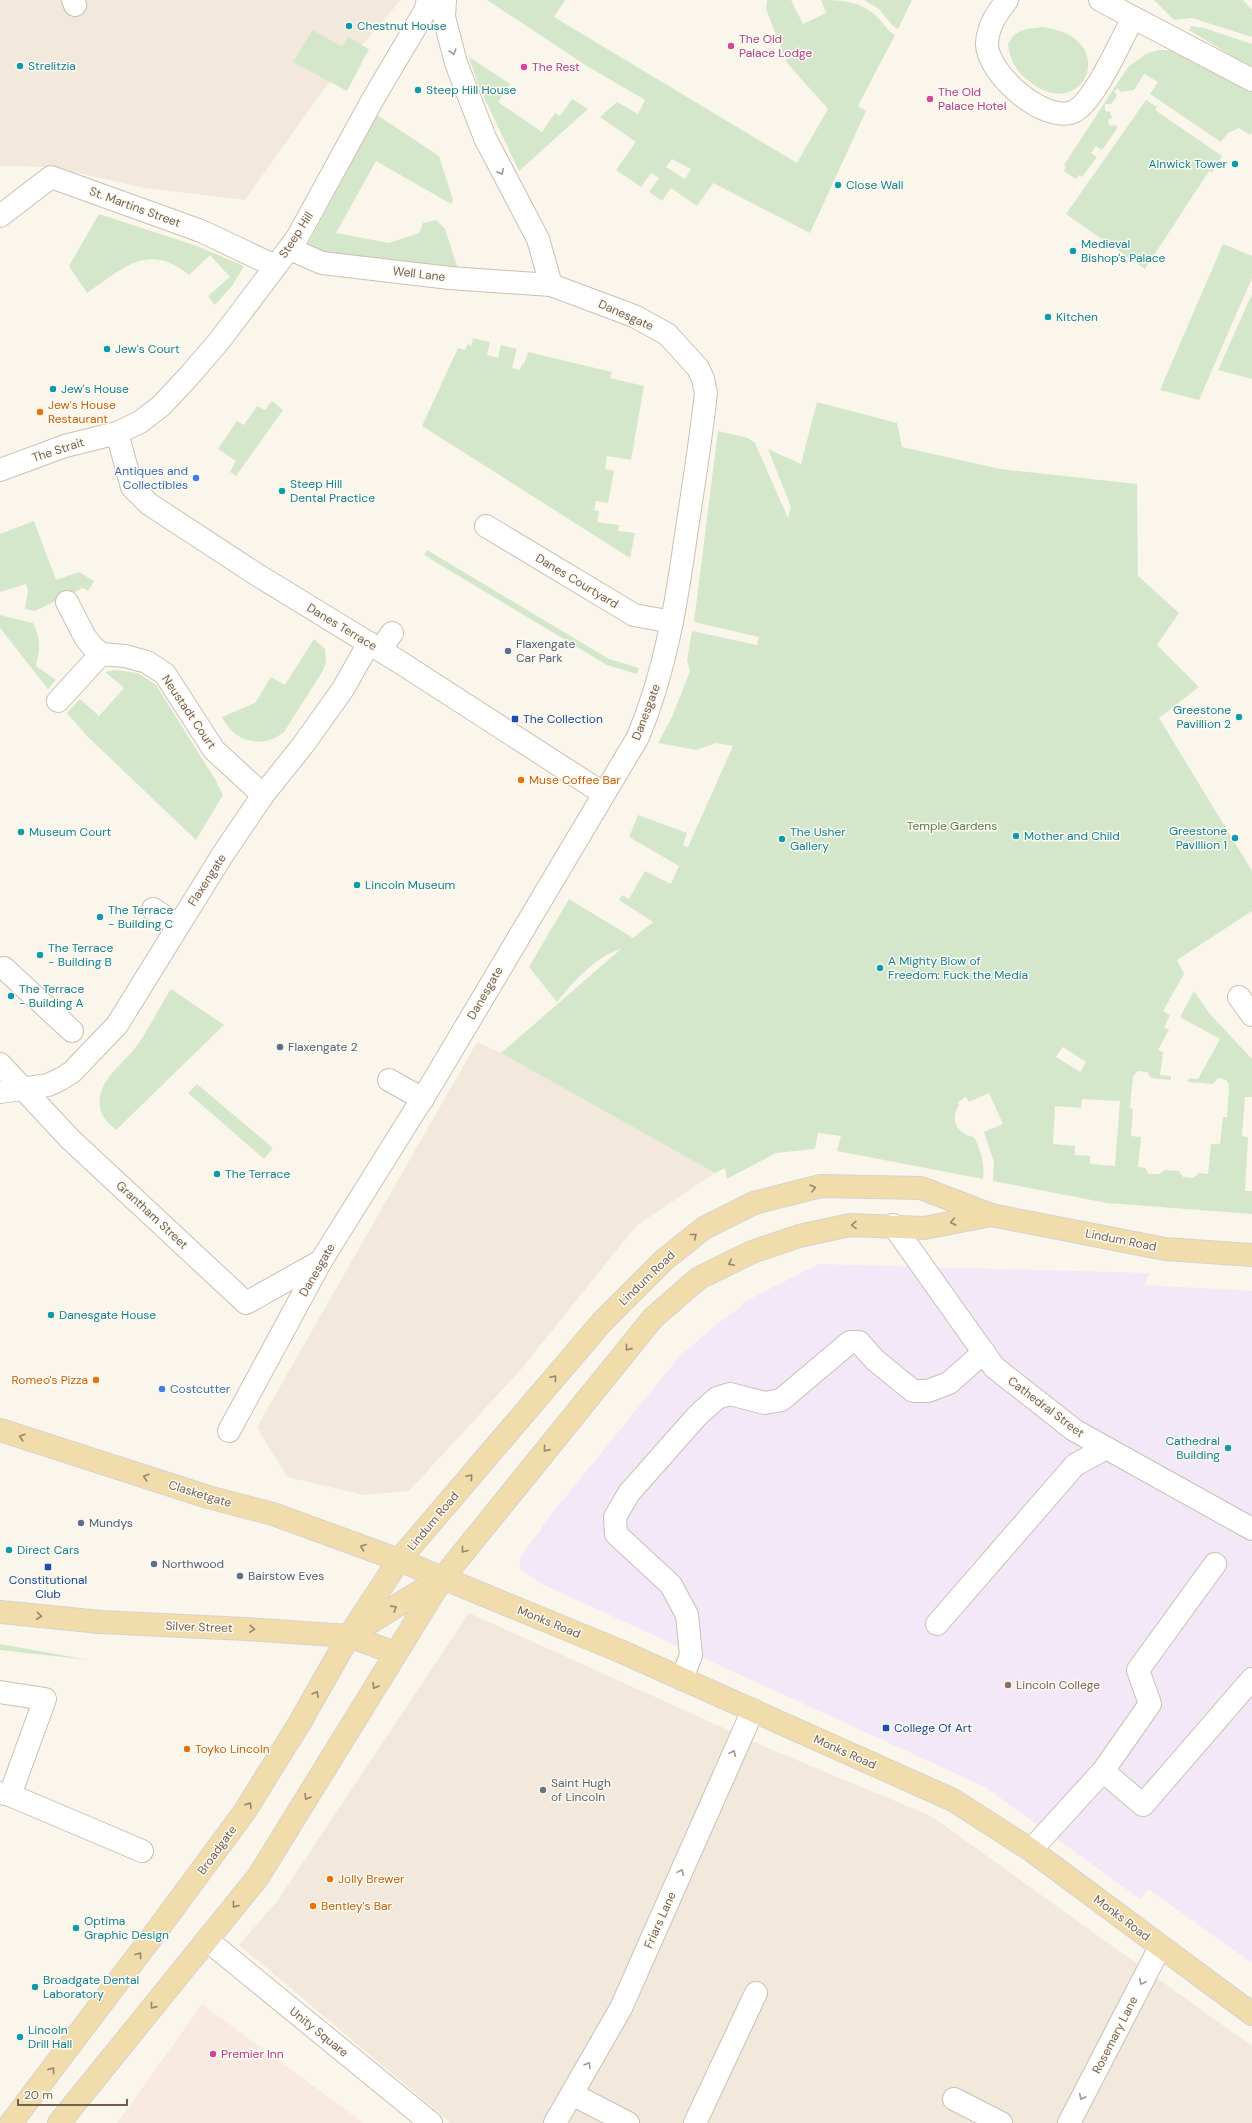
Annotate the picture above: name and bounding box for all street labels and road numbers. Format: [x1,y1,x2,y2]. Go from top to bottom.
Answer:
street label: St. Martins Street [87,183,183,231]
street label: Steep Hill [275,209,317,261]
street label: Well Lane [392,263,446,285]
street label: Danesgate [596,296,656,334]
street label: The Strait [30,434,86,466]
street label: Danes Courtyard [533,550,621,612]
street label: Danes Terrace [304,600,380,654]
street label: Neustadt Court [158,672,220,752]
street label: Danesgate [628,681,664,742]
street label: Flaxengate [184,851,230,909]
street label: Danesgate [463,963,507,1023]
street label: Grantham Street [113,1177,192,1253]
street label: Lindum Road [1084,1225,1158,1255]
street label: Danesgate [295,1240,339,1300]
street label: Lindum Road [615,1247,679,1309]
street label: Cathedral Street [1005,1373,1088,1441]
street label: Clasketgate [166,1477,234,1511]
street label: Lindum Road [404,1488,462,1554]
street label: Monks Road [515,1602,583,1642]
street label: Silver Street [165,1618,233,1636]
street label: Monks Road [811,1731,879,1773]
street label: Broadgate [194,1822,240,1878]
street label: Friars Lane [640,1889,680,1951]
street label: Monks Road [1090,1891,1154,1945]
street label: Rosemary Lane [1089,1993,1141,2076]
street label: Unity Square [286,2003,352,2061]

